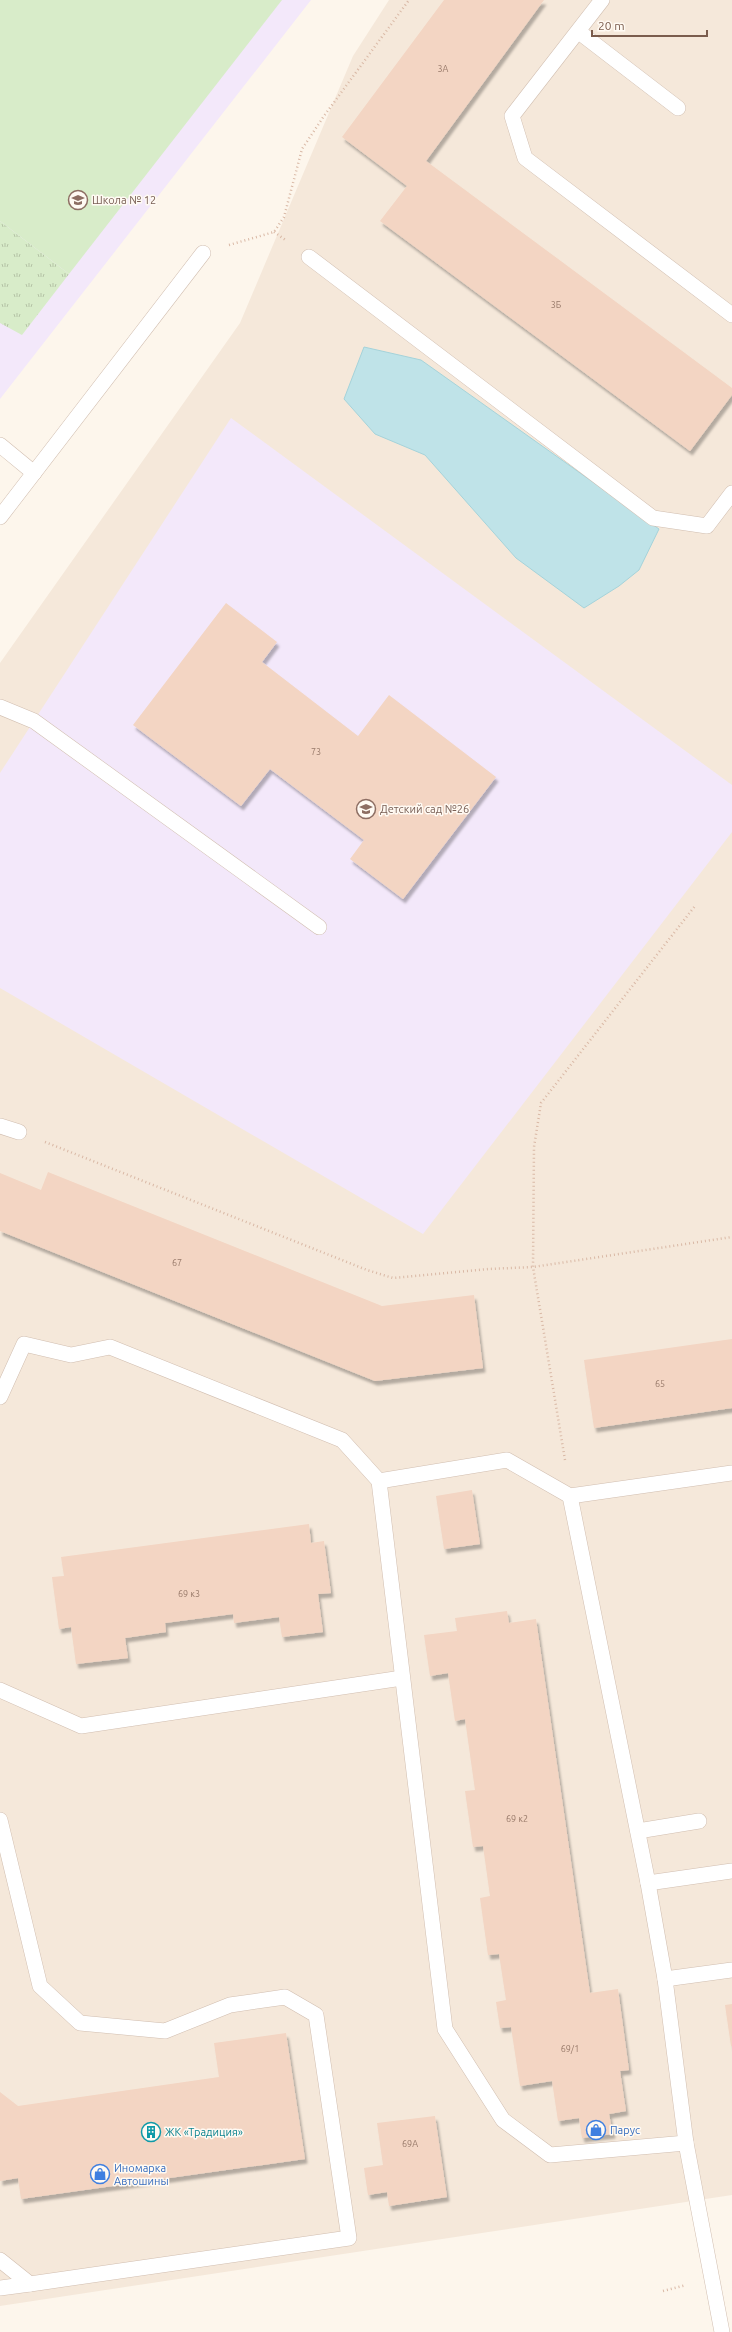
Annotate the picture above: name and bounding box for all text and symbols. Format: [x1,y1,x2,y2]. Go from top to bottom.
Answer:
scale bar [592,12,707,38]
text: 20 m [598,19,625,32]
house number: 3А [438,64,449,74]
school or university icon: Школа № 12 [67,189,89,211]
place label: Школа № 12 [92,194,156,206]
house number: 3Б [551,300,562,310]
house number: 73 [311,747,321,757]
school or university icon: Детский сад №26 [355,798,377,820]
place label: Детский сад №26 [380,803,469,815]
house number: 67 [172,1258,182,1268]
house number: 65 [655,1379,665,1389]
house number: 69 к3 [178,1589,200,1599]
house number: 69 к2 [506,1814,528,1824]
house number: 69/1 [561,2044,579,2054]
shop icon: Парус [585,2119,607,2141]
building icon: ЖК «Традиция» [140,2121,162,2143]
place label: Парус [610,2124,640,2136]
place label: ЖК «Традиция» [165,2126,243,2138]
house number: 69А [402,2139,418,2149]
place label: Иномарка Автошины [114,2162,169,2187]
shop icon: Иномарка Автошины [89,2163,111,2185]

